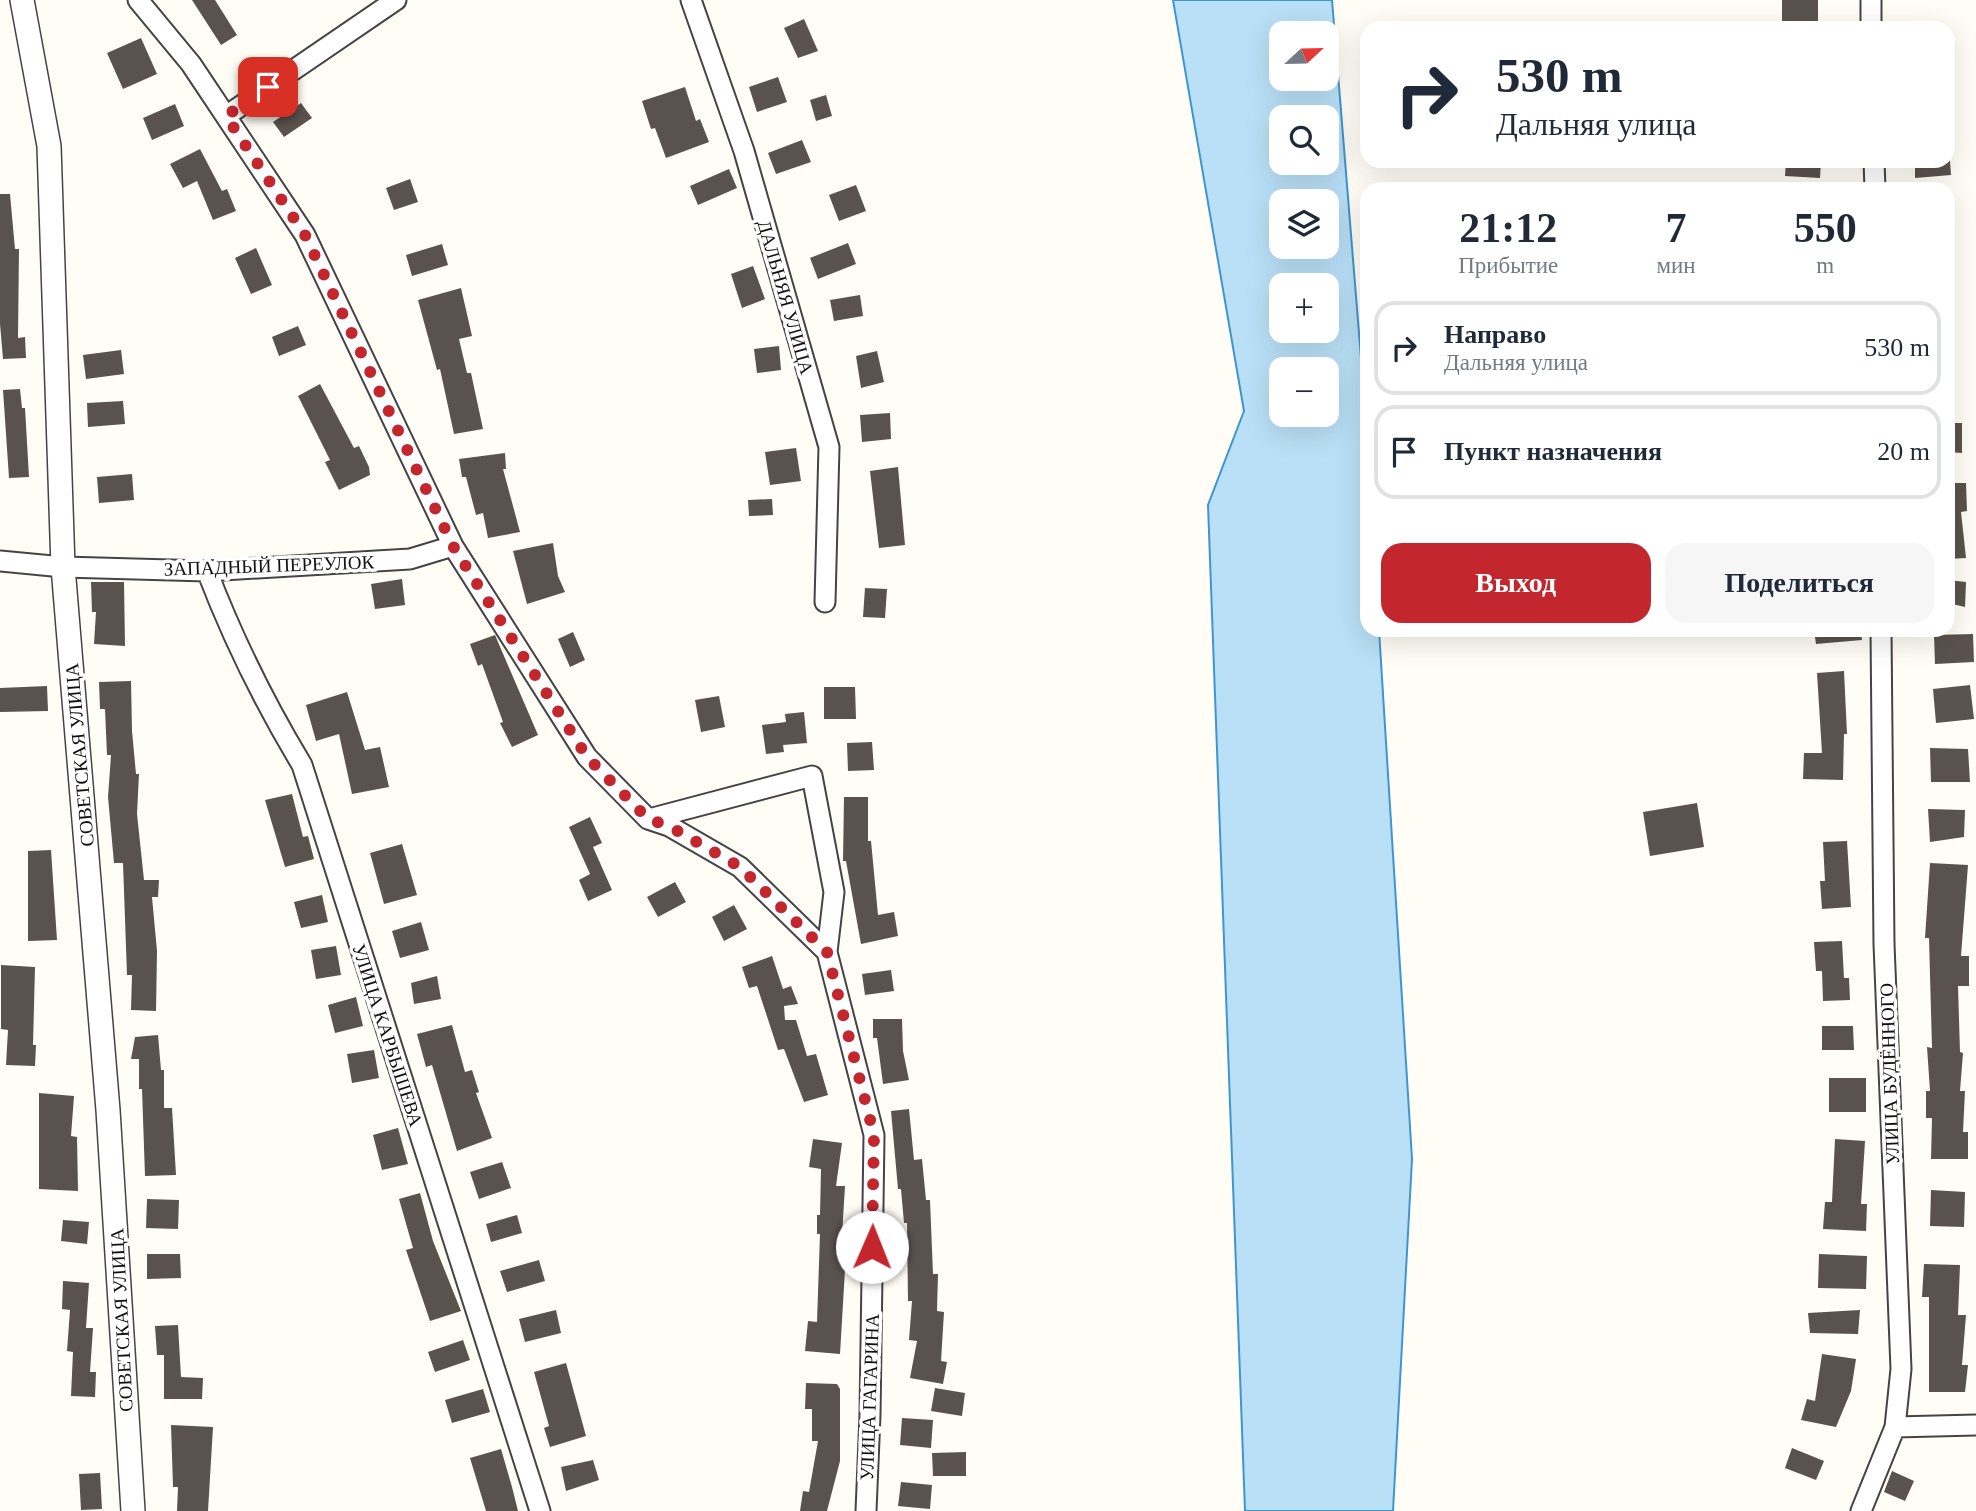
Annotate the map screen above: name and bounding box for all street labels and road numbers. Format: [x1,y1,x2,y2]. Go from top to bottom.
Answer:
street label: ДАЛЬНЯЯ УЛИЦА [753,218,818,377]
street label: ЗАПАДНЫЙ ПЕРЕУЛОК [163,551,375,580]
street label: СОВЕТСКАЯ УЛИЦА [61,662,98,848]
street label: УЛИЦА КАРБЫШЕВА [348,941,427,1129]
street label: УЛИЦА БУДЁННОГО [1876,983,1903,1165]
street label: СОВЕТСКАЯ УЛИЦА [106,1227,137,1412]
street label: УЛИЦА ГАГАРИНА [856,1313,883,1481]

